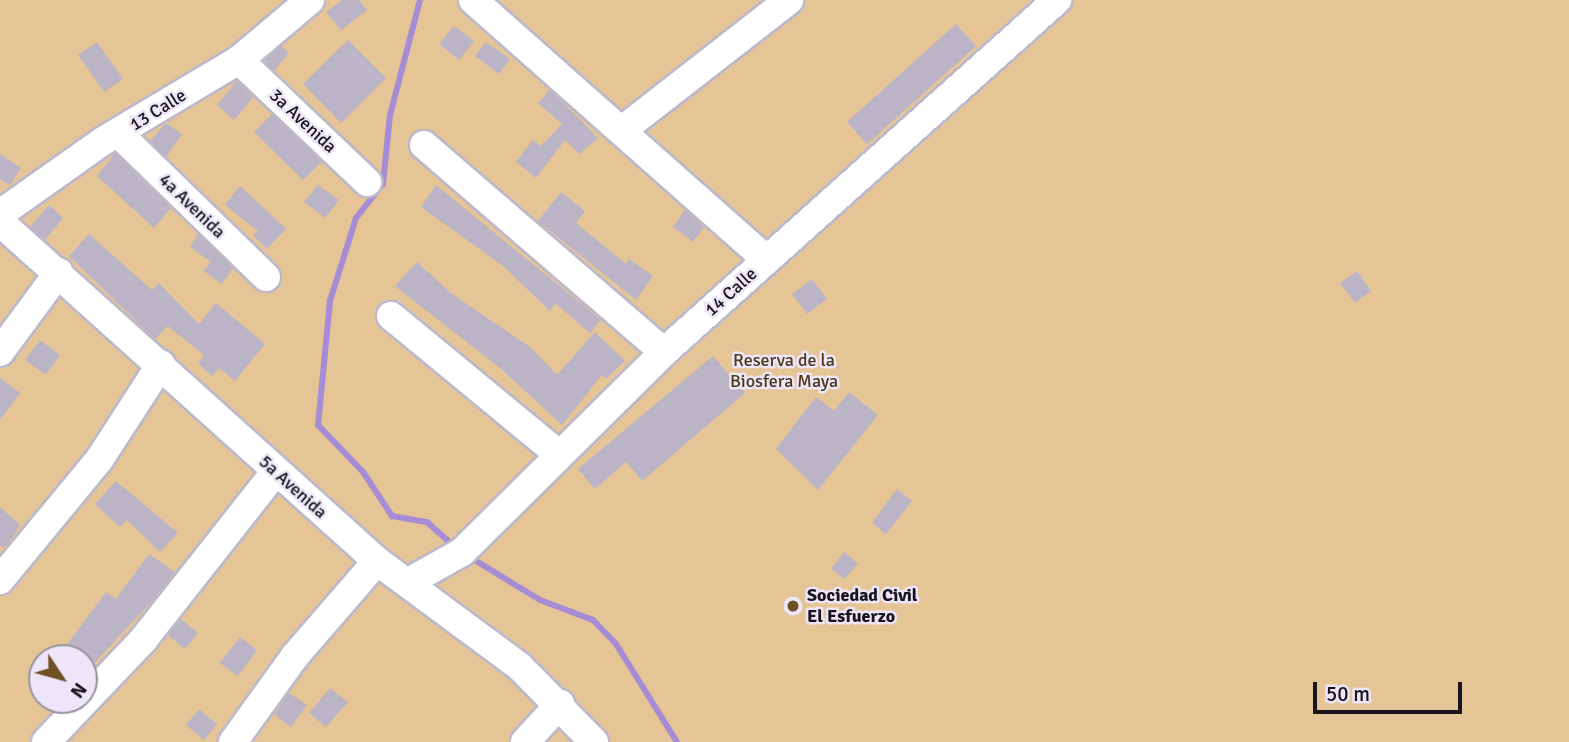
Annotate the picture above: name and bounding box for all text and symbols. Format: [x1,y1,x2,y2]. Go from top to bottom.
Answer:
street label: 13 Calle [126,84,190,136]
street label: 3a Avenida [265,85,341,157]
street label: 4a Avenida [154,169,230,243]
street label: 14 Calle [701,263,761,321]
park label: Reserva de la Biosfera Maya [730,350,838,392]
street label: 5a Avenida [255,451,331,523]
place label: Sociedad Civil El Esfuerzo [807,585,917,628]
marker: Sociedad Civil El Esfuerzo [785,598,801,614]
north arrow [28,644,98,714]
scale bar [1317,668,1466,712]
text: N [65,678,92,703]
text: 50 m [1326,681,1370,707]

